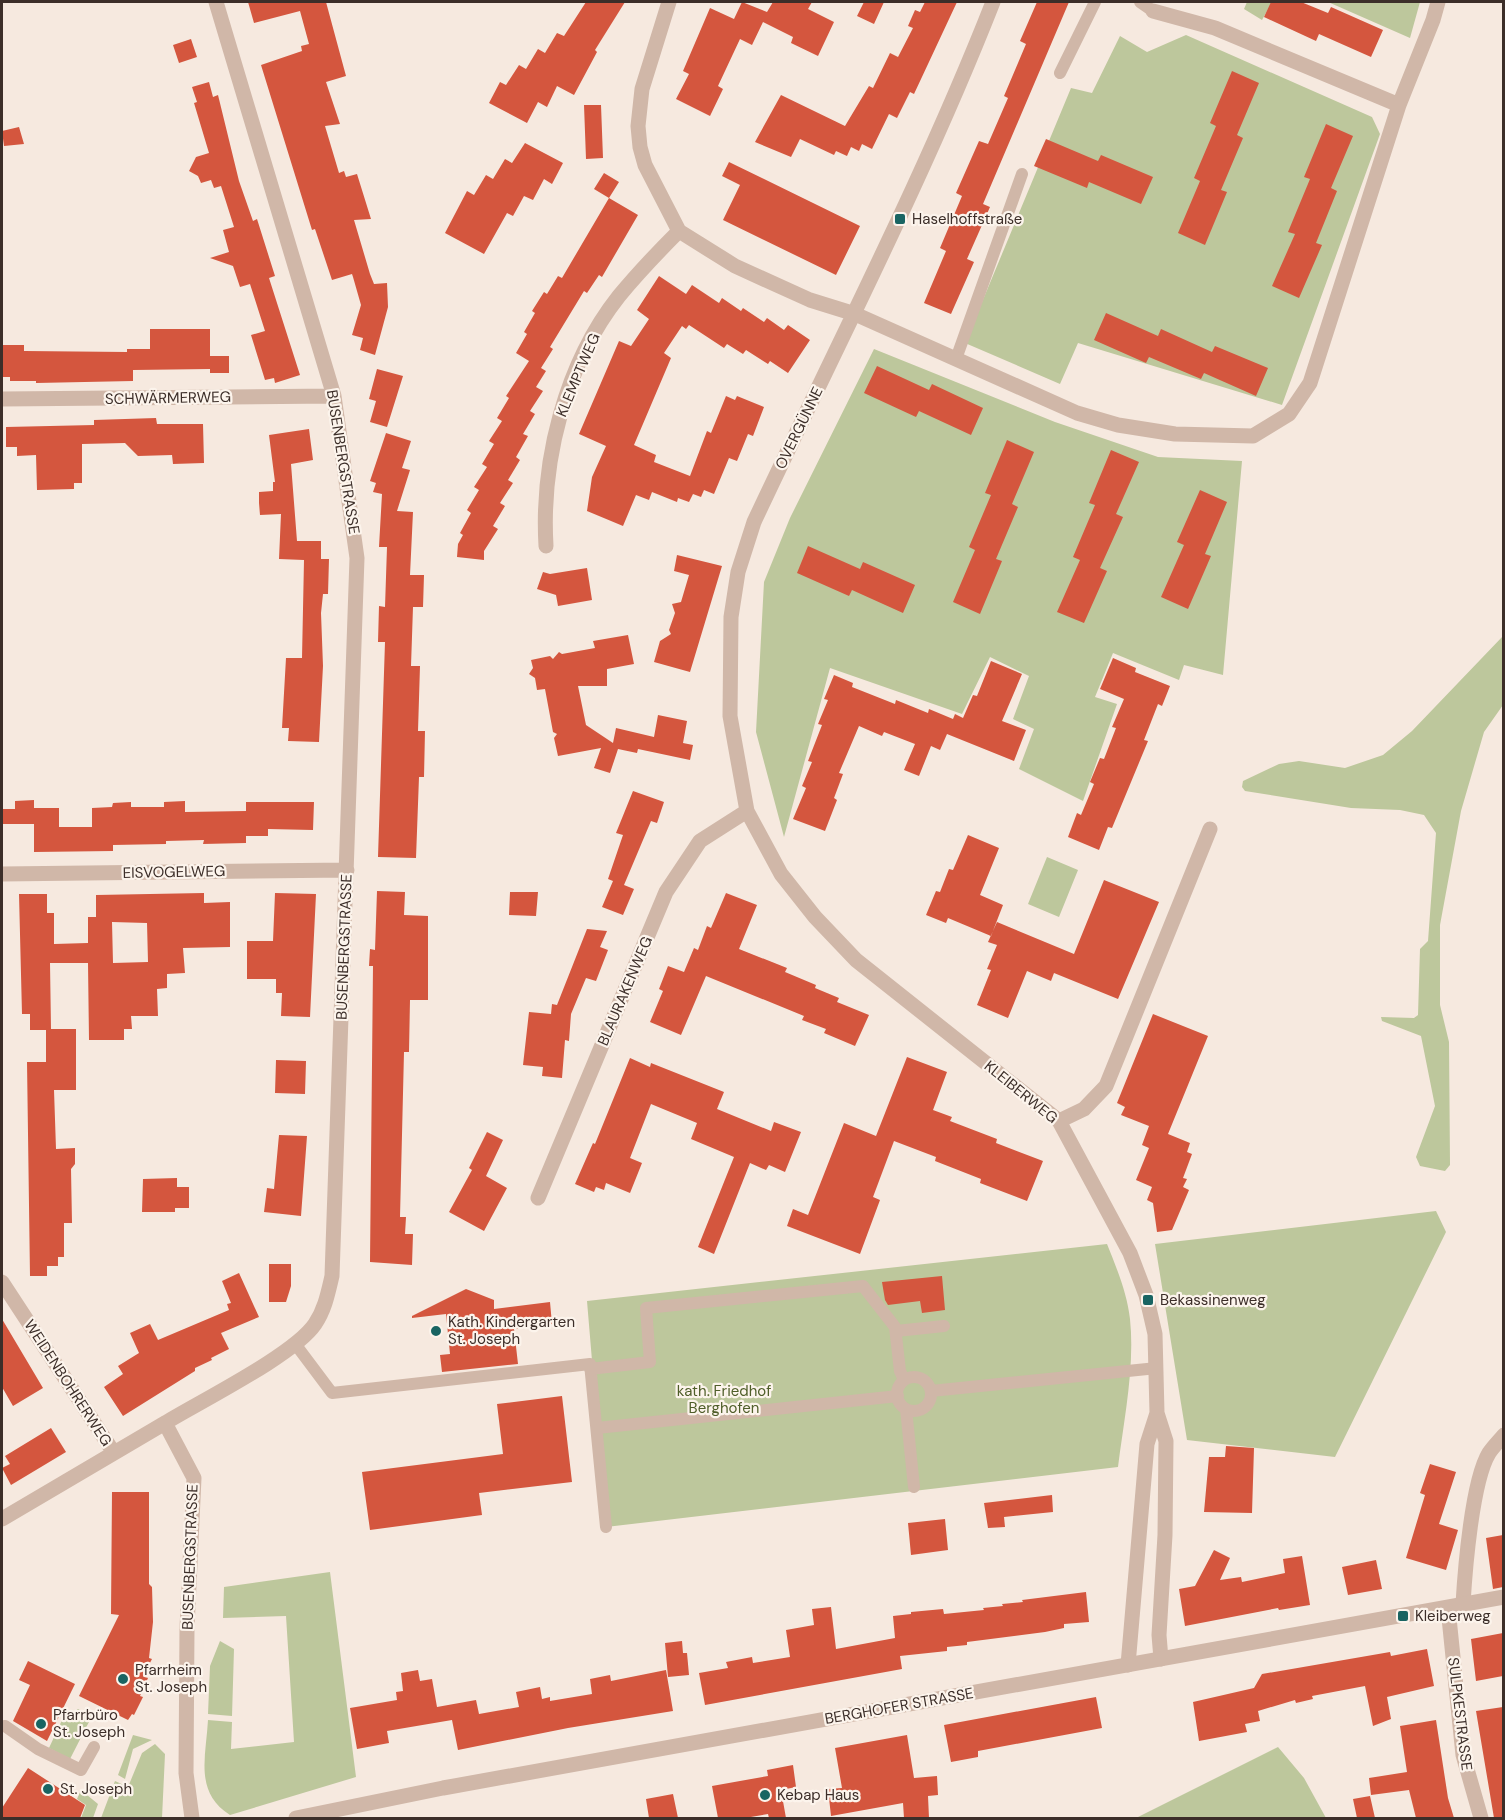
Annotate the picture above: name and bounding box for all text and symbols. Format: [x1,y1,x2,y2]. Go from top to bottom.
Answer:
place label: Haselhoffstraße [912,209,1022,229]
marker: Haselhoffstraße [893,212,907,226]
street label: KLEMPTWEG [551,330,605,420]
street label: OVERGÜNNE [770,384,828,472]
street label: SCHWÄRMERWEG [105,387,231,409]
street label: BUSENBERGSTRASSE [322,388,364,536]
street label: EISVOGELWEG [122,861,226,883]
street label: BUSENBERGSTRASSE [331,874,357,1020]
street label: BLAURAKENWEG [593,933,657,1049]
street label: KLEIBERWEG [980,1056,1062,1128]
place label: Bekassinenweg [1160,1290,1266,1310]
marker: Bekassinenweg [1141,1293,1155,1307]
place label: Kath. Kindergarten St. Joseph [448,1312,575,1349]
street label: WEIDENBOHRERWEG [20,1316,116,1450]
marker: Kath. Kindergarten St. Joseph [429,1324,443,1338]
park label: kath. Friedhof Berghofen [677,1381,771,1418]
street label: BUSENBERGSTRASSE [177,1484,203,1630]
place label: Kleiberweg [1415,1606,1491,1626]
marker: Kleiberweg [1396,1609,1410,1623]
street label: SULPKESTRASSE [1443,1656,1477,1772]
place label: Pfarrheim St. Joseph [135,1660,207,1697]
marker: Pfarrheim St. Joseph [116,1672,130,1686]
street label: BERGHOFER STRASSE [823,1683,975,1729]
place label: Pfarrbüro St. Joseph [53,1705,125,1742]
marker: Pfarrbüro St. Joseph [34,1717,48,1731]
place label: St. Joseph [60,1779,132,1799]
marker: St. Joseph [41,1782,55,1796]
place label: Kebap Haus [777,1785,859,1805]
marker: Kebap Haus [758,1788,772,1802]

